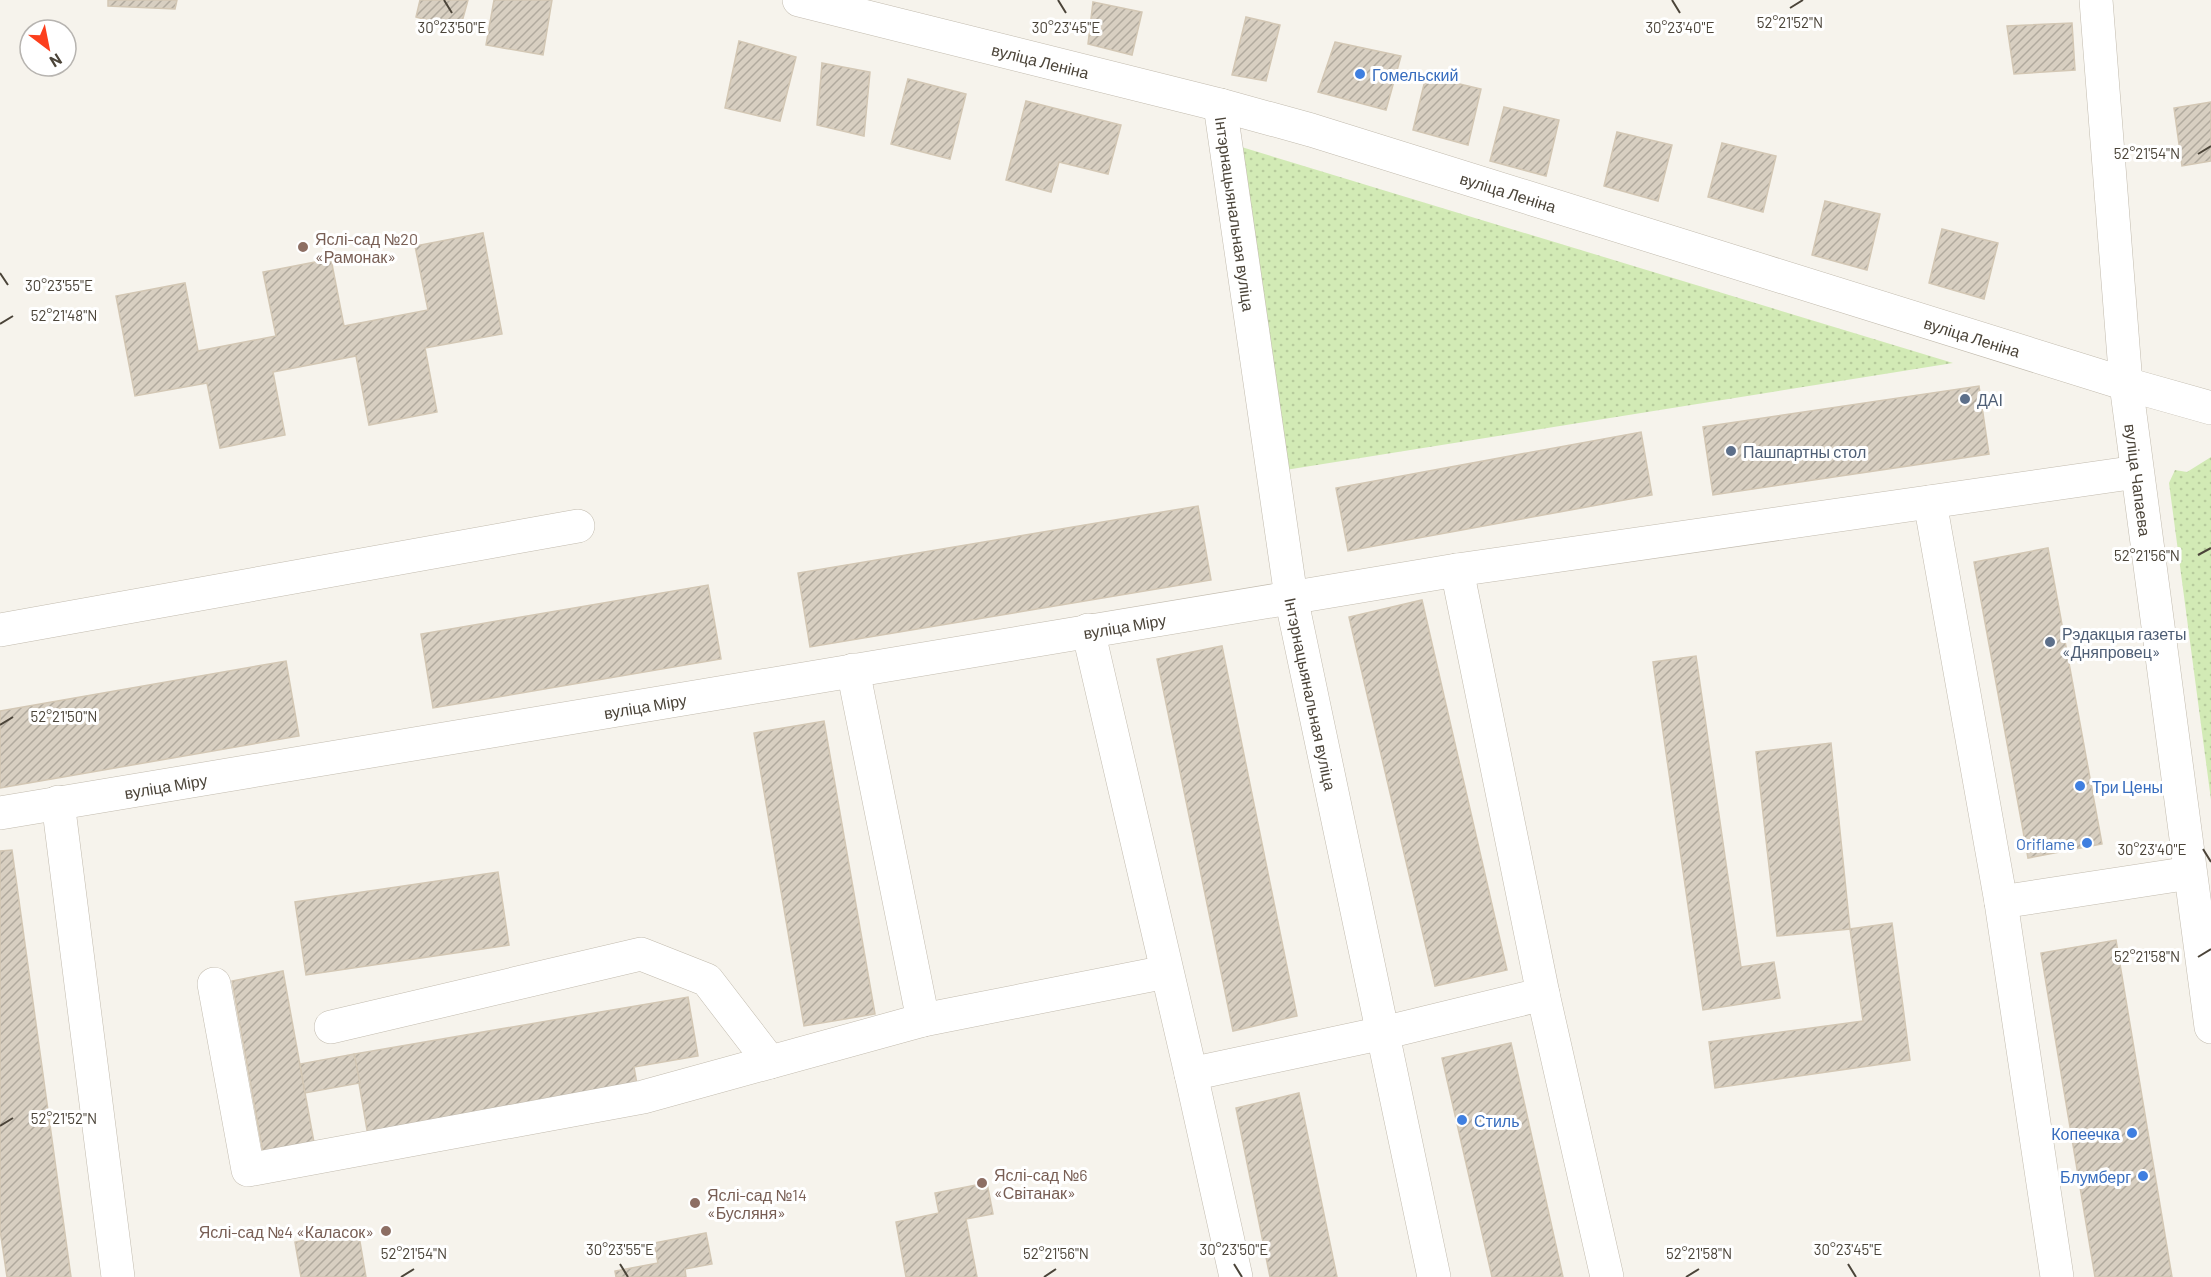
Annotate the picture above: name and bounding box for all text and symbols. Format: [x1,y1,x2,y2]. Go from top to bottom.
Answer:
text: 52°21'52"N [1757,13,1823,31]
north arrow [18,18,78,78]
text: 30°23'50"E [418,18,486,36]
text: 30°23'45"E [1032,18,1100,36]
text: 30°23'40"E [1645,18,1715,36]
street label: вуліца Леніна [990,39,1091,82]
text: N [47,50,66,72]
place label: Гомельский [1372,65,1458,84]
marker: Гомельский [1353,67,1367,81]
street label: Інтэрнацыянальная вуліца [1212,115,1259,313]
text: 52°21'54"N [2114,144,2180,162]
street label: вуліца Леніна [1458,168,1559,215]
place label: Яслі-сад №20 «Рамонак» [315,229,418,266]
marker: Яслі-сад №20 «Рамонак» [296,240,310,254]
text: 30°23'55"E [25,276,93,294]
text: 52°21'48"N [31,306,97,324]
street label: вуліца Леніна [1922,312,2023,360]
place label: ДАІ [1977,390,2003,409]
marker: ДАІ [1958,392,1972,406]
street label: вуліца Чапаева [2122,423,2156,537]
place label: Пашпартны стол [1743,442,1866,461]
marker: Пашпартны стол [1724,444,1738,458]
text: 52°21'56"N [2114,546,2180,564]
street label: Інтэрнацыянальная вуліца [1282,596,1341,792]
street label: вуліца Міру [1082,609,1167,642]
place label: Рэдакцыя газеты «Дняпровец» [2062,624,2186,661]
marker: Рэдакцыя газеты «Дняпровец» [2043,635,2057,649]
street label: вуліца Міру [602,689,688,722]
text: 52°21'50"N [31,707,97,725]
street label: вуліца Міру [123,769,209,802]
place label: Три Цены [2092,777,2163,796]
marker: Три Цены [2073,779,2087,793]
place label: Oriflame [2016,834,2075,853]
marker: Oriflame [2080,836,2094,850]
text: 30°23'40"E [2117,840,2187,858]
text: 52°21'58"N [2114,947,2180,965]
text: 52°21'52"N [31,1109,97,1127]
place label: Стиль [1474,1111,1520,1130]
marker: Стиль [1455,1113,1469,1127]
place label: Копеечка [2051,1124,2120,1143]
marker: Копеечка [2125,1126,2139,1140]
place label: Яслі-сад №6 «Світанак» [994,1165,1088,1202]
place label: Блумберг [2060,1167,2131,1186]
marker: Блумберг [2136,1169,2150,1183]
marker: Яслі-сад №6 «Світанак» [975,1176,989,1190]
place label: Яслі-сад №14 «Бусляня» [707,1185,807,1222]
marker: Яслі-сад №14 «Бусляня» [688,1196,702,1210]
place label: Яслі-сад №4 «Каласок» [199,1222,374,1241]
marker: Яслі-сад №4 «Каласок» [379,1224,393,1238]
text: 30°23'55"E [586,1240,654,1258]
text: 30°23'50"E [1200,1240,1268,1258]
text: 30°23'45"E [1814,1240,1882,1258]
text: 52°21'54"N [381,1244,447,1262]
text: 52°21'56"N [1023,1244,1089,1262]
text: 52°21'58"N [1666,1244,1732,1262]

